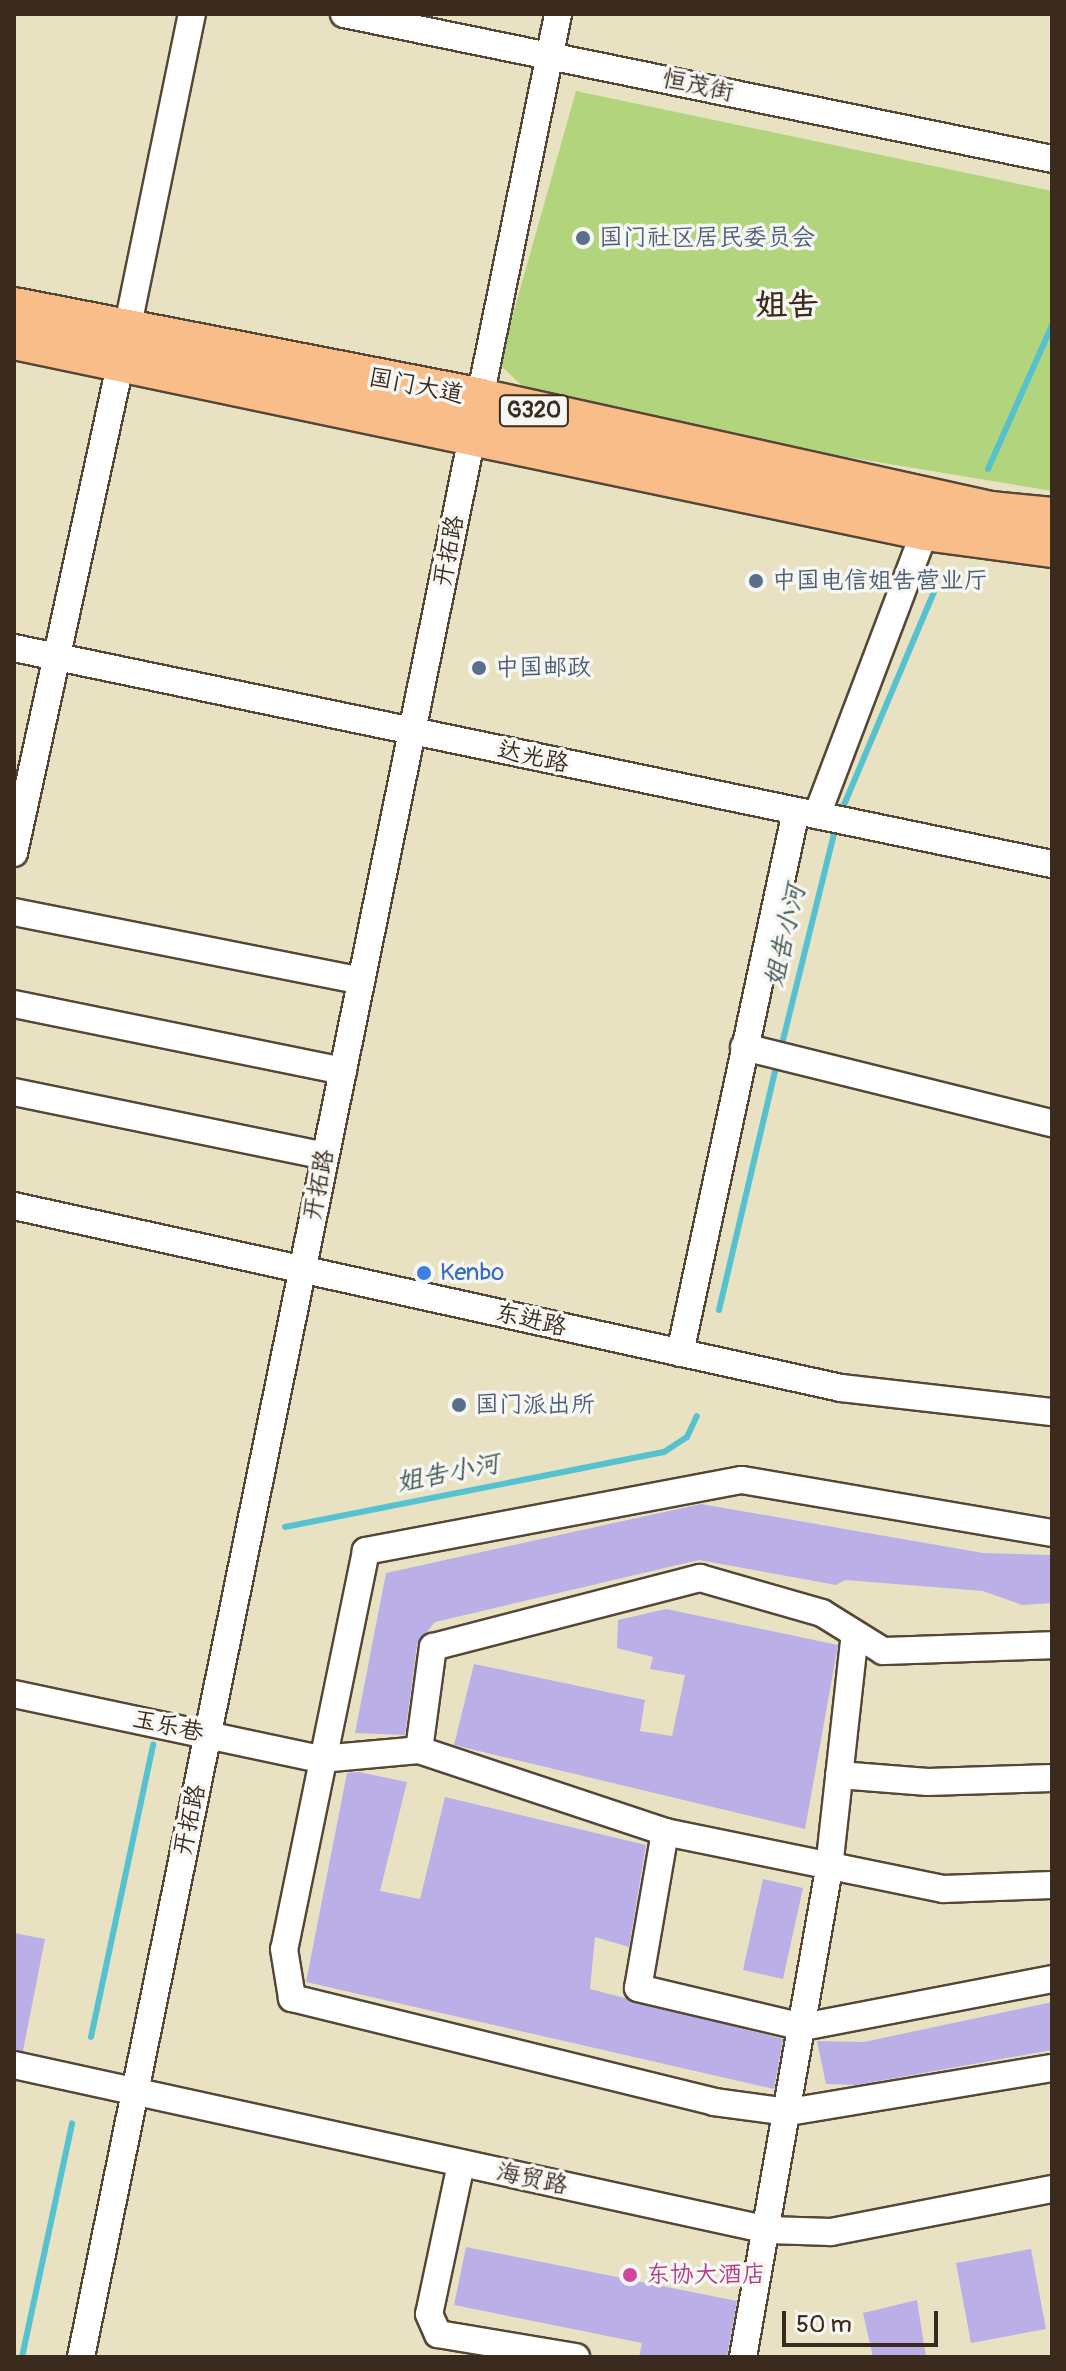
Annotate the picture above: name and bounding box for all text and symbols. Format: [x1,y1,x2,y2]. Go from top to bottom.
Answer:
street label: 恒茂街 [660,64,736,108]
place label: 国门社区居民委员会 [599,224,815,252]
marker: 国门社区居民委员会 [574,229,592,247]
district label: 姐告 [755,286,819,324]
street label: 国门大道 [366,363,466,409]
road number: G320 [498,393,570,429]
street label: 开拓路 [428,513,470,589]
place label: 中国电信姐告营业厅 [772,567,988,595]
marker: 中国电信姐告营业厅 [747,572,765,590]
place label: 中国邮政 [495,654,591,682]
marker: 中国邮政 [470,659,488,677]
street label: 达光路 [495,735,571,779]
water label: 姐告小河 [759,882,813,990]
street label: 开拓路 [298,1147,340,1223]
place label: Kenbo [440,1259,504,1287]
marker: Kenbo [415,1264,433,1282]
street label: 东进路 [493,1298,569,1342]
place label: 国门派出所 [475,1391,595,1419]
marker: 国门派出所 [450,1396,468,1414]
water label: 姐告小河 [394,1449,502,1499]
street label: 玉乐巷 [130,1704,206,1748]
street label: 开拓路 [168,1782,212,1858]
street label: 海贸路 [494,2157,570,2201]
place label: 东协大酒店 [646,2261,766,2289]
marker: 东协大酒店 [621,2266,639,2284]
scale bar [786,2295,942,2345]
text: 50 m [796,2310,852,2339]

